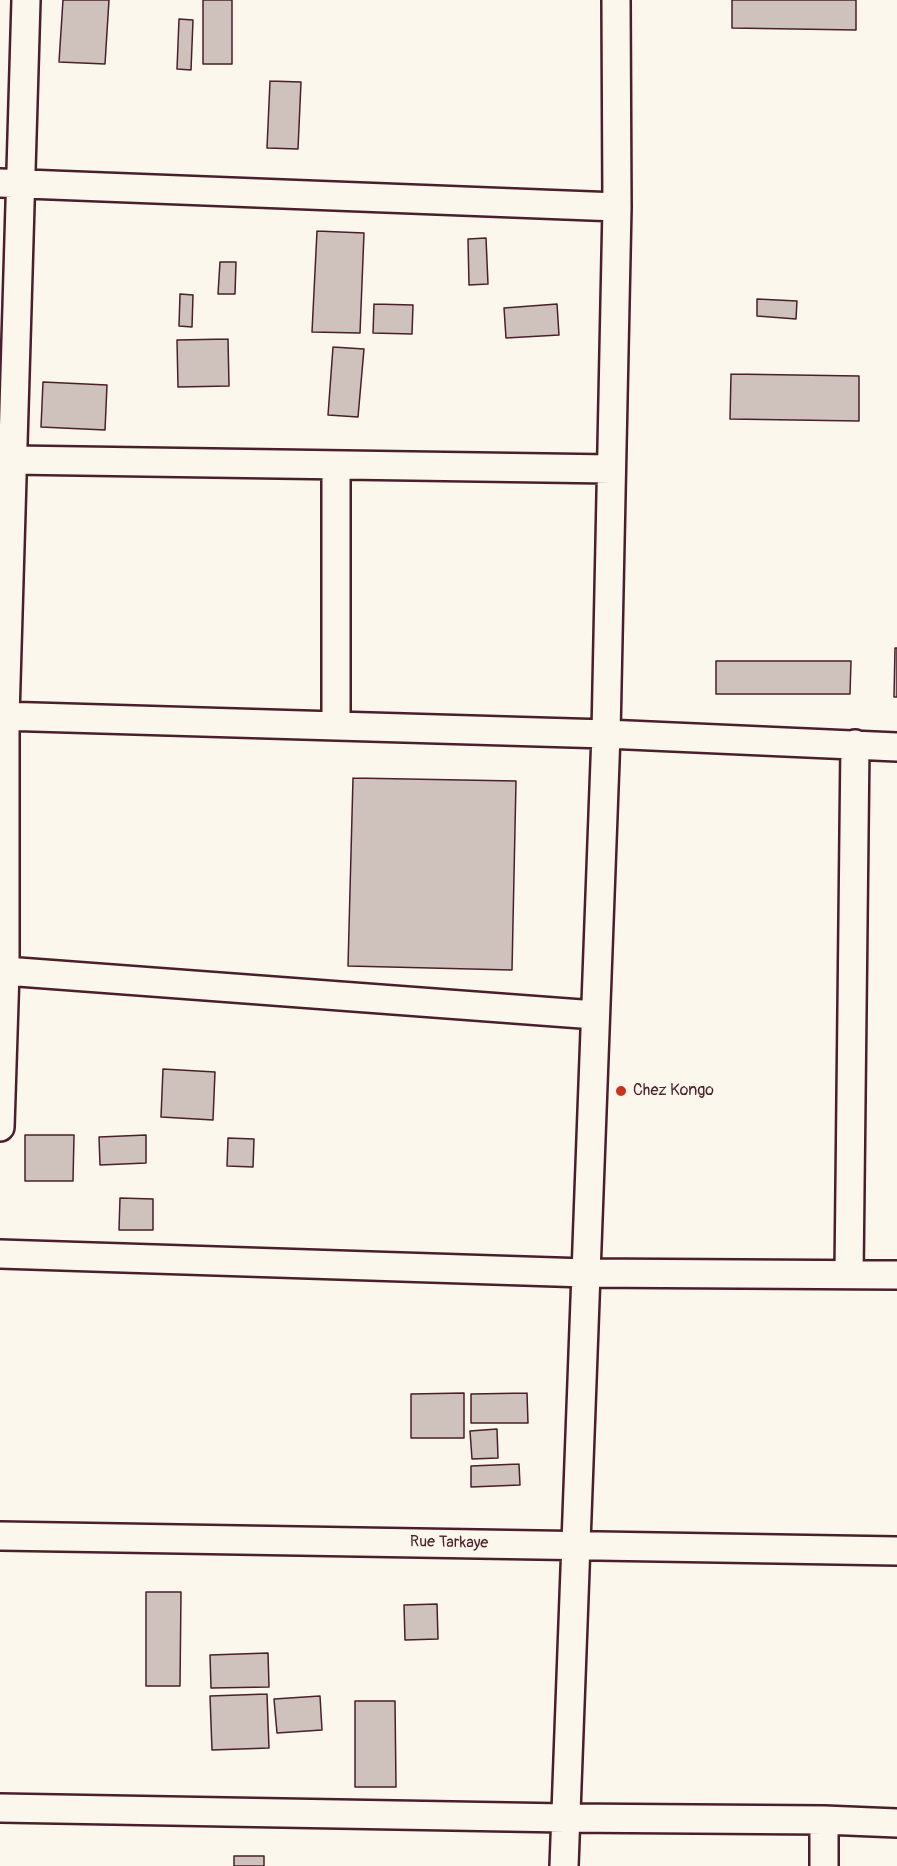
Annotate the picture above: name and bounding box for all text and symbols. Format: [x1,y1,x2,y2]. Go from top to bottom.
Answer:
place label: Chez Kongo [633,1081,714,1101]
marker: Chez Kongo [614,1084,628,1098]
street label: Rue Tarkaye [410,1533,488,1553]

